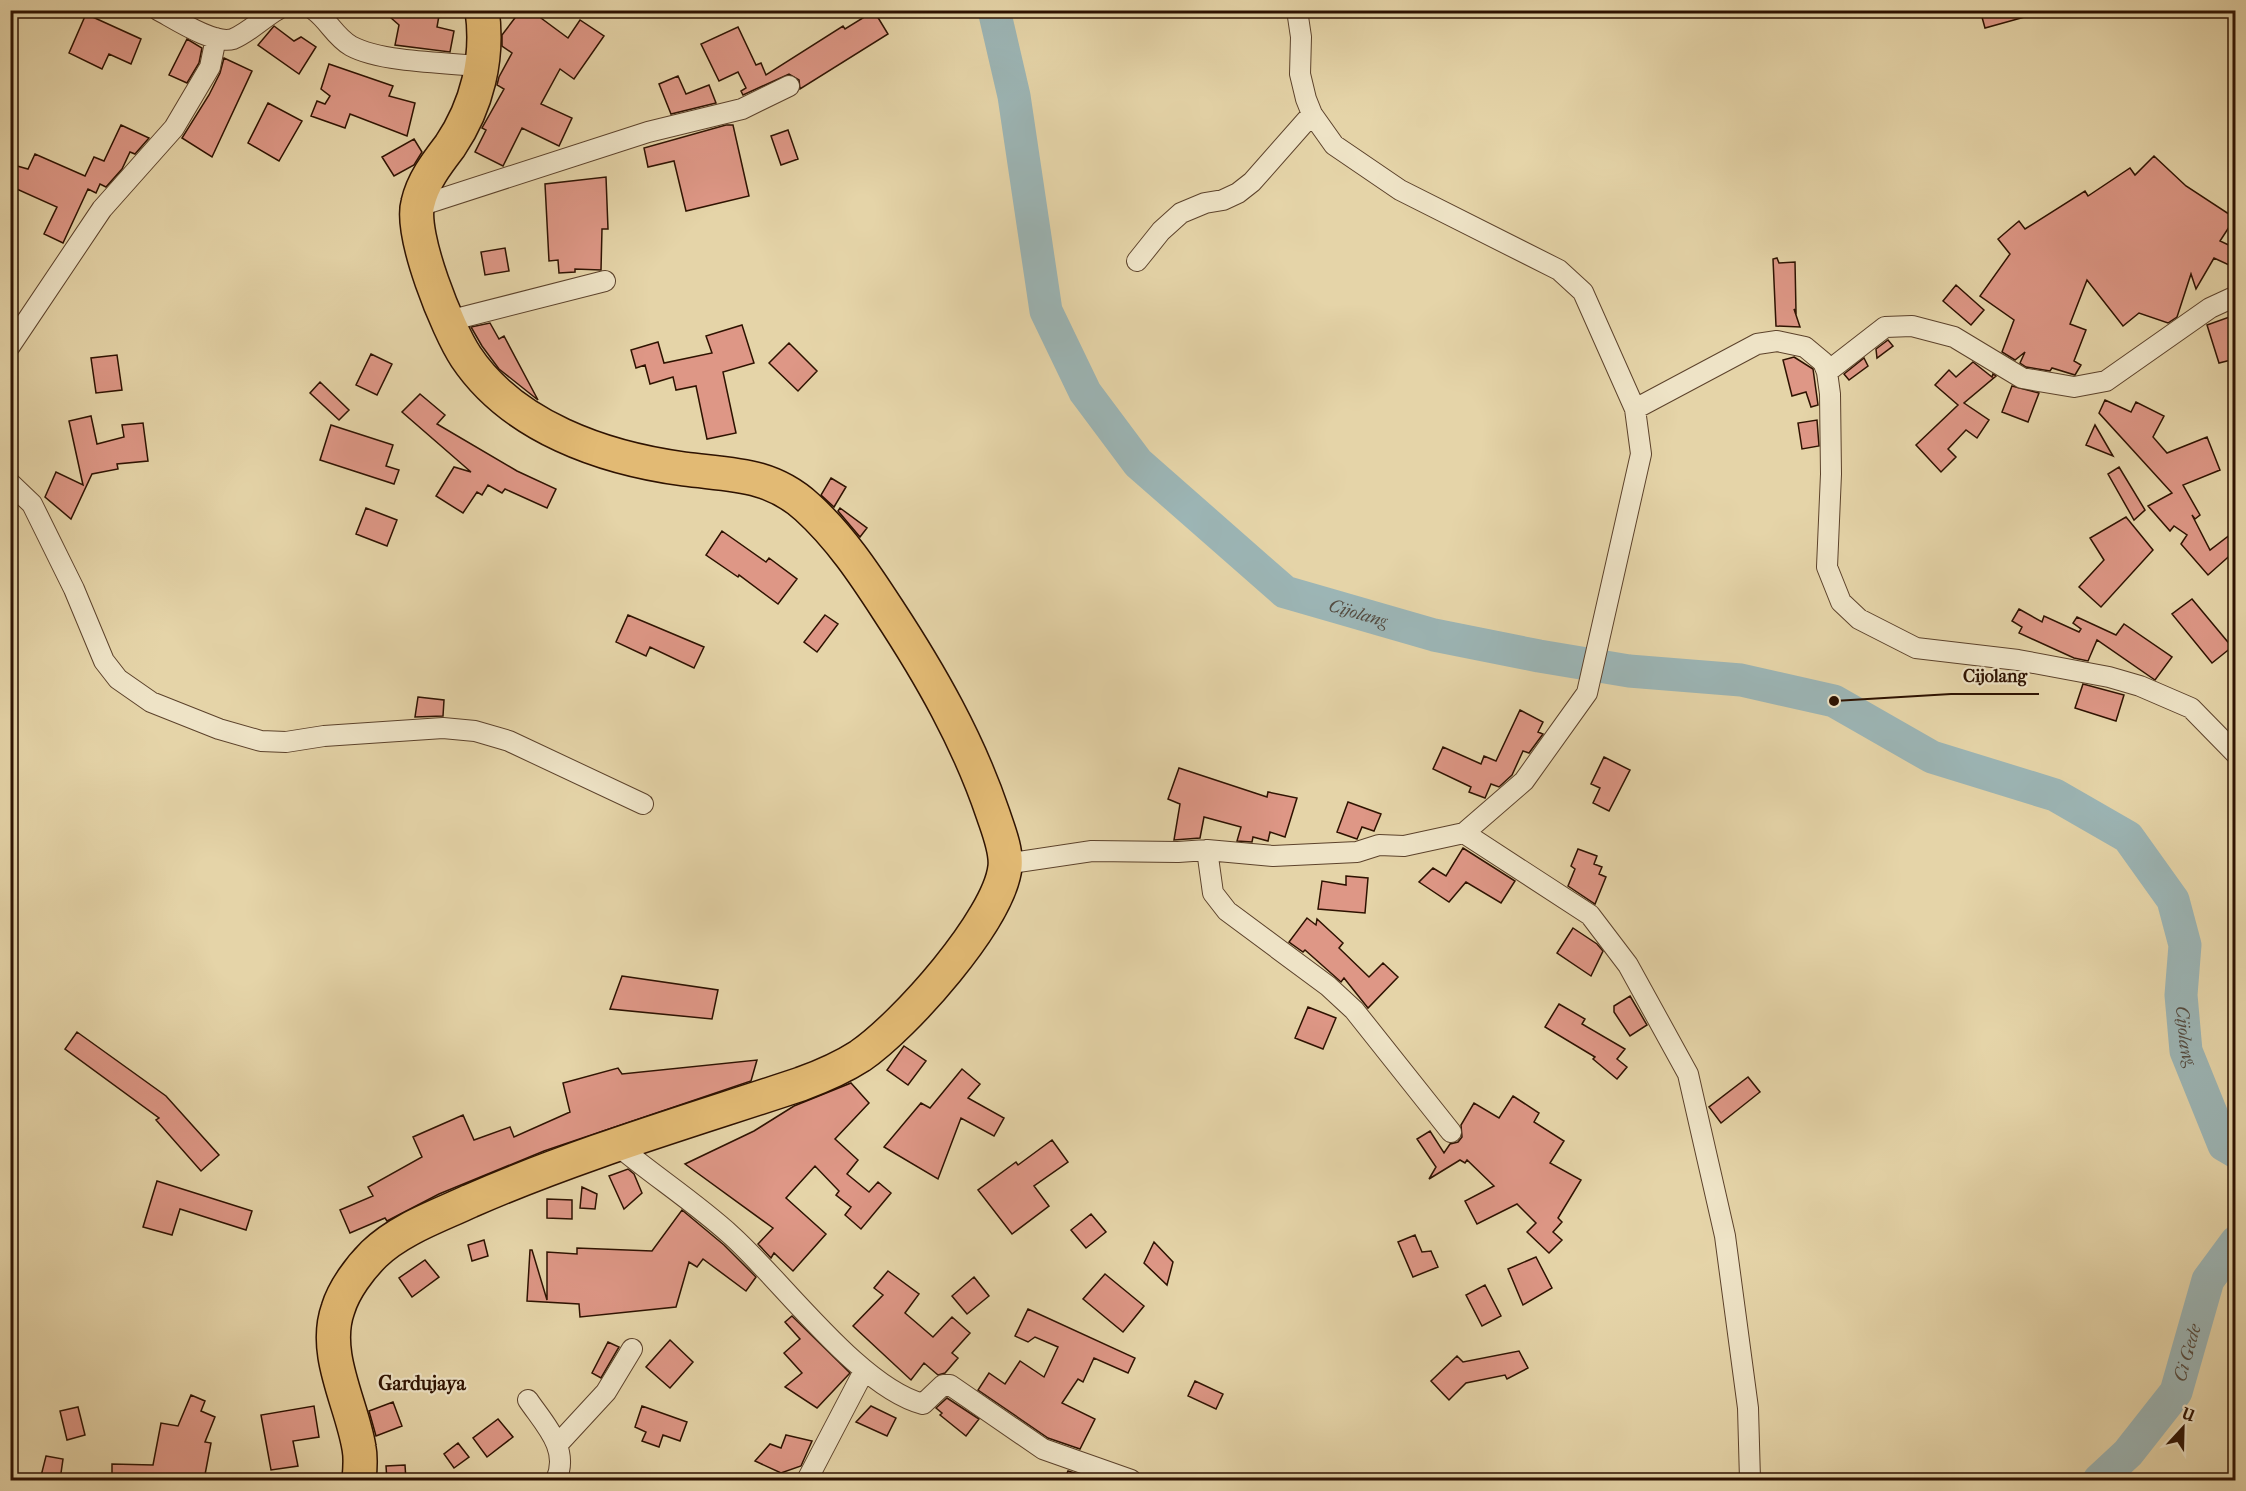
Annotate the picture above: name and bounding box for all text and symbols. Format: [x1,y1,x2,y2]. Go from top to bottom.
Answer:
water label: Cijolang [1326,595,1391,632]
callout: Cijolang [1951,658,2039,694]
text: Cijolang [1963,666,2028,687]
water label: Cijolang [2172,1005,2202,1070]
water label: Ci Gede [2169,1321,2206,1384]
district label: Gardujaya [378,1372,467,1395]
north arrow [2153,1398,2213,1458]
text: U [2178,1403,2198,1426]

